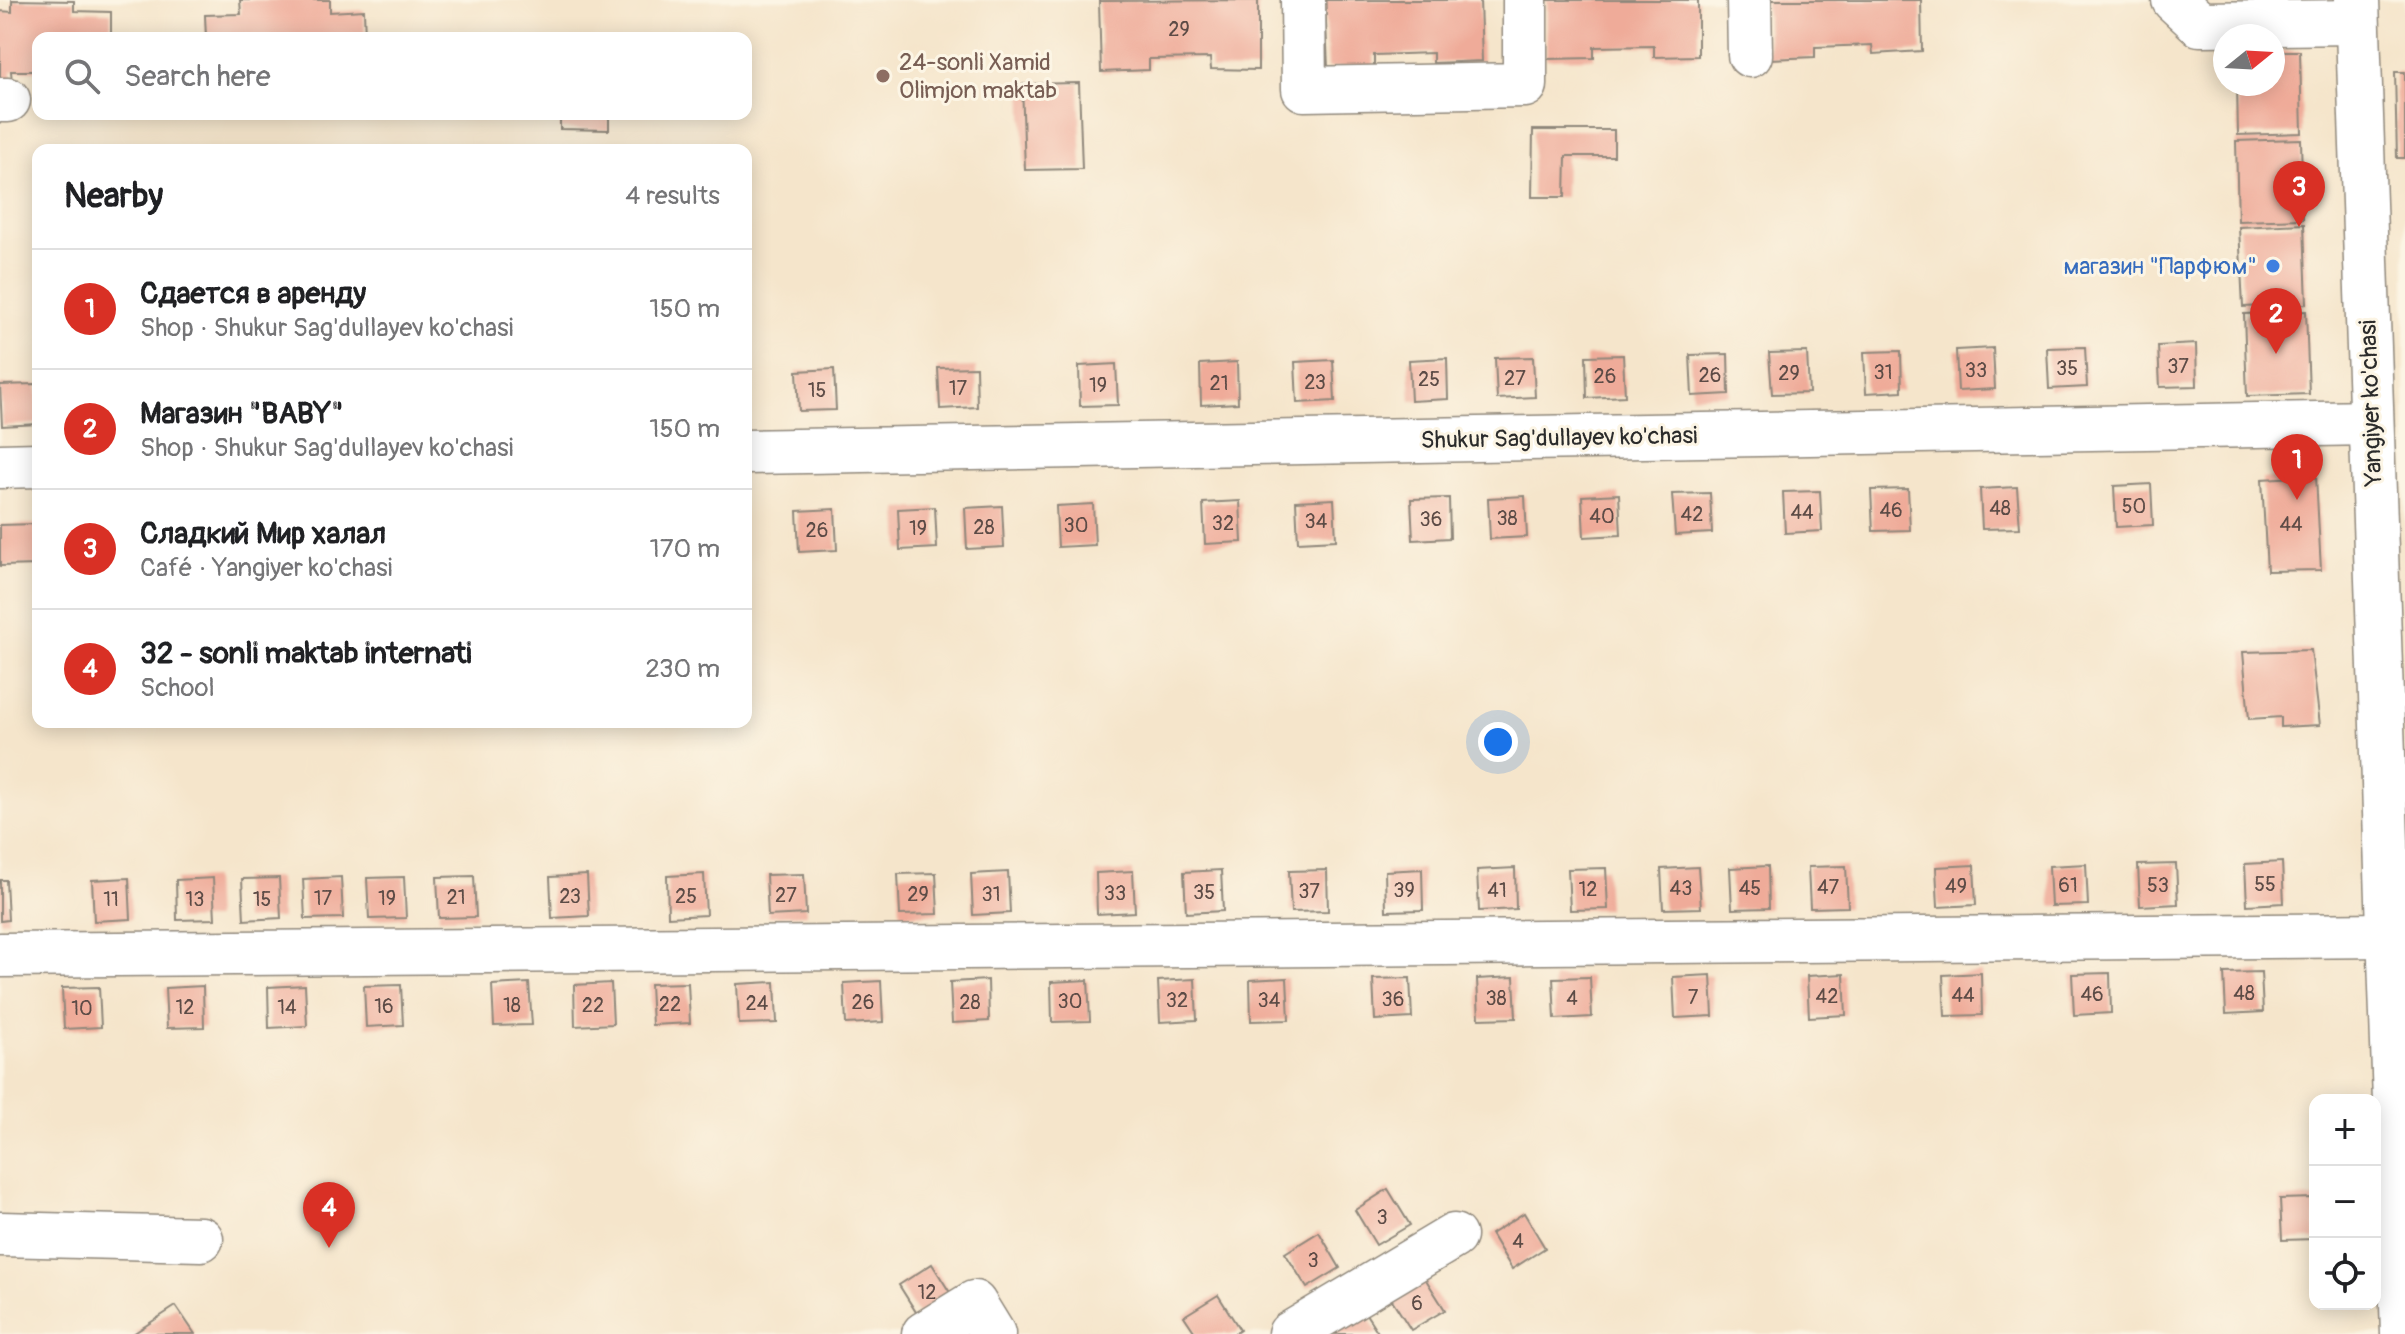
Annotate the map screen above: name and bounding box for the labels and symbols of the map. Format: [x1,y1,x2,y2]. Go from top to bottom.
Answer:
house number: 29 [1168,17,1190,42]
north arrow [2213,24,2285,96]
place label: 24-sonli Xamid Olimjon maktab [899,48,1057,105]
marker: 24-sonli Xamid Olimjon maktab [874,67,892,85]
pin: 3 [2273,161,2325,227]
place label: магазин "Парфюм" [2063,252,2257,281]
marker: магазин "Парфюм" [2264,257,2282,275]
pin: 2 [2250,288,2302,354]
street label: Yangiyer ko'chasi [2354,319,2388,488]
house number: 37 [2167,354,2189,379]
house number: 35 [2056,356,2078,381]
house number: 33 [1965,358,1987,383]
house number: 31 [1874,360,1892,385]
house number: 29 [1778,361,1800,386]
house number: 26 [1699,363,1721,388]
house number: 26 [1594,364,1616,389]
house number: 27 [1504,366,1526,391]
house number: 25 [1418,367,1440,392]
house number: 23 [1304,370,1326,395]
house number: 21 [1210,371,1229,396]
house number: 19 [1089,373,1107,398]
house number: 17 [949,376,968,401]
house number: 15 [808,378,826,403]
street label: Shukur Sag'dullayev ko'chasi [1420,421,1698,455]
pin: 1 [2271,434,2323,500]
house number: 50 [2122,494,2146,519]
house number: 48 [1989,496,2011,521]
house number: 46 [1879,498,1903,523]
house number: 44 [1790,500,1814,525]
house number: 42 [1681,502,1703,527]
house number: 40 [1589,504,1615,529]
house number: 38 [1496,506,1518,531]
house number: 36 [1420,507,1442,532]
house number: 34 [1305,509,1328,534]
house number: 32 [1212,511,1234,536]
house number: 44 [2279,512,2303,537]
house number: 30 [1064,513,1088,538]
house number: 28 [973,515,995,540]
house number: 19 [909,516,927,541]
house number: 26 [806,518,828,543]
your location [1478,722,1518,762]
house number: 55 [2254,872,2276,897]
house number: 61 [2058,873,2078,898]
house number: 53 [2147,873,2169,898]
house number: 49 [1945,874,1967,899]
house number: 47 [1817,875,1840,900]
house number: 43 [1670,876,1692,901]
house number: 45 [1739,876,1761,901]
house number: 12 [1579,877,1598,902]
house number: 39 [1393,878,1415,903]
house number: 41 [1487,878,1507,903]
house number: 37 [1298,879,1320,904]
house number: 35 [1193,880,1215,905]
house number: 33 [1104,881,1126,906]
house number: 29 [907,882,929,907]
house number: 31 [982,882,1000,907]
house number: 27 [775,883,797,908]
house number: 23 [559,884,581,909]
house number: 25 [675,884,697,909]
house number: 21 [447,885,466,910]
house number: 17 [314,886,333,911]
house number: 19 [378,886,396,911]
house number: 11 [103,887,119,912]
house number: 13 [186,887,204,912]
house number: 15 [253,887,271,912]
house number: 48 [2233,981,2255,1006]
house number: 46 [2080,982,2104,1007]
house number: 44 [1951,983,1975,1008]
house number: 42 [1816,984,1838,1009]
house number: 7 [1688,985,1699,1010]
house number: 38 [1485,986,1507,1011]
house number: 4 [1566,986,1578,1011]
house number: 36 [1382,987,1404,1012]
house number: 32 [1166,988,1188,1013]
house number: 34 [1258,988,1281,1013]
house number: 30 [1058,989,1082,1014]
house number: 26 [852,990,874,1015]
house number: 28 [959,990,981,1015]
house number: 24 [746,991,769,1016]
house number: 22 [659,992,681,1017]
house number: 18 [503,993,521,1018]
house number: 22 [582,993,604,1018]
house number: 16 [374,994,394,1019]
house number: 12 [176,995,195,1020]
house number: 14 [277,995,297,1020]
house number: 10 [71,996,93,1021]
pin: 4 [303,1182,355,1248]
house number: 3 [1376,1205,1388,1230]
house number: 4 [1512,1229,1524,1254]
house number: 3 [1307,1248,1319,1273]
house number: 12 [918,1280,937,1305]
house number: 6 [1411,1291,1423,1316]

